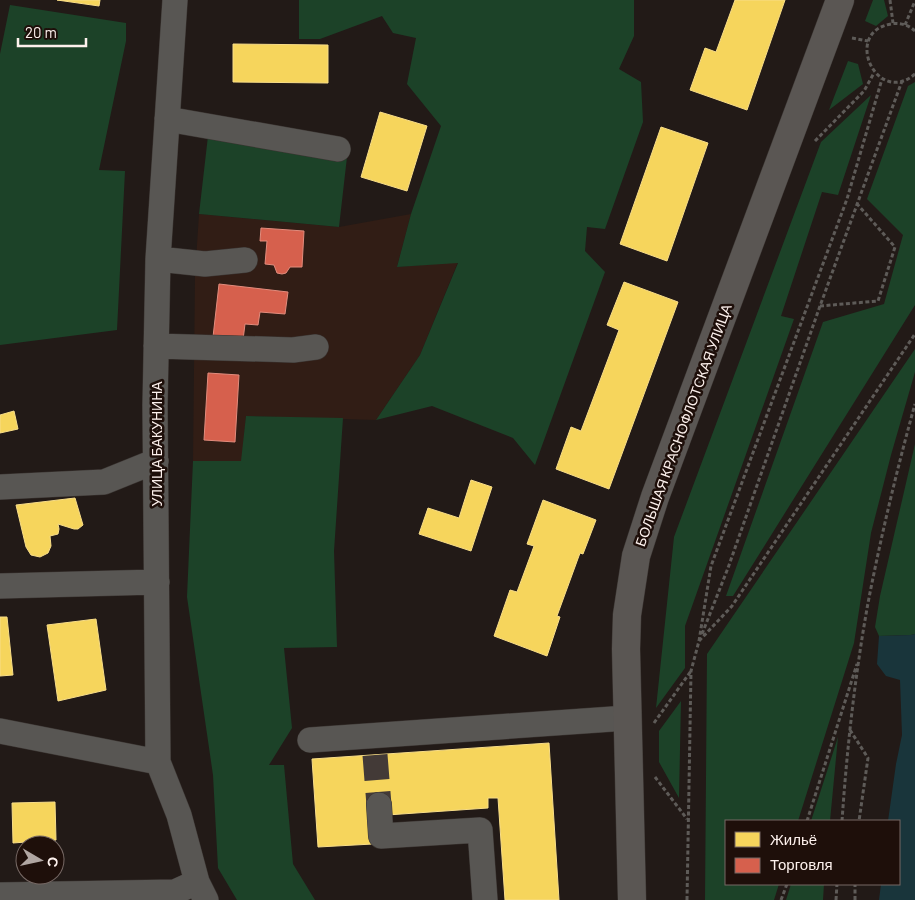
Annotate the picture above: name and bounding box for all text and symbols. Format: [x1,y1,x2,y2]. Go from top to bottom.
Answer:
scale bar [18,15,85,47]
text: 20 m [25,23,57,41]
street label: БОЛЬШАЯ КРАСНОФЛОТСКАЯ УЛИЦА [631,301,735,548]
street label: УЛИЦА БАКУНИНА [148,381,165,507]
legend [725,820,900,885]
text: Жильё [770,830,817,848]
north arrow [15,835,65,885]
text: Торговля [770,855,833,873]
text: С [44,856,63,868]

